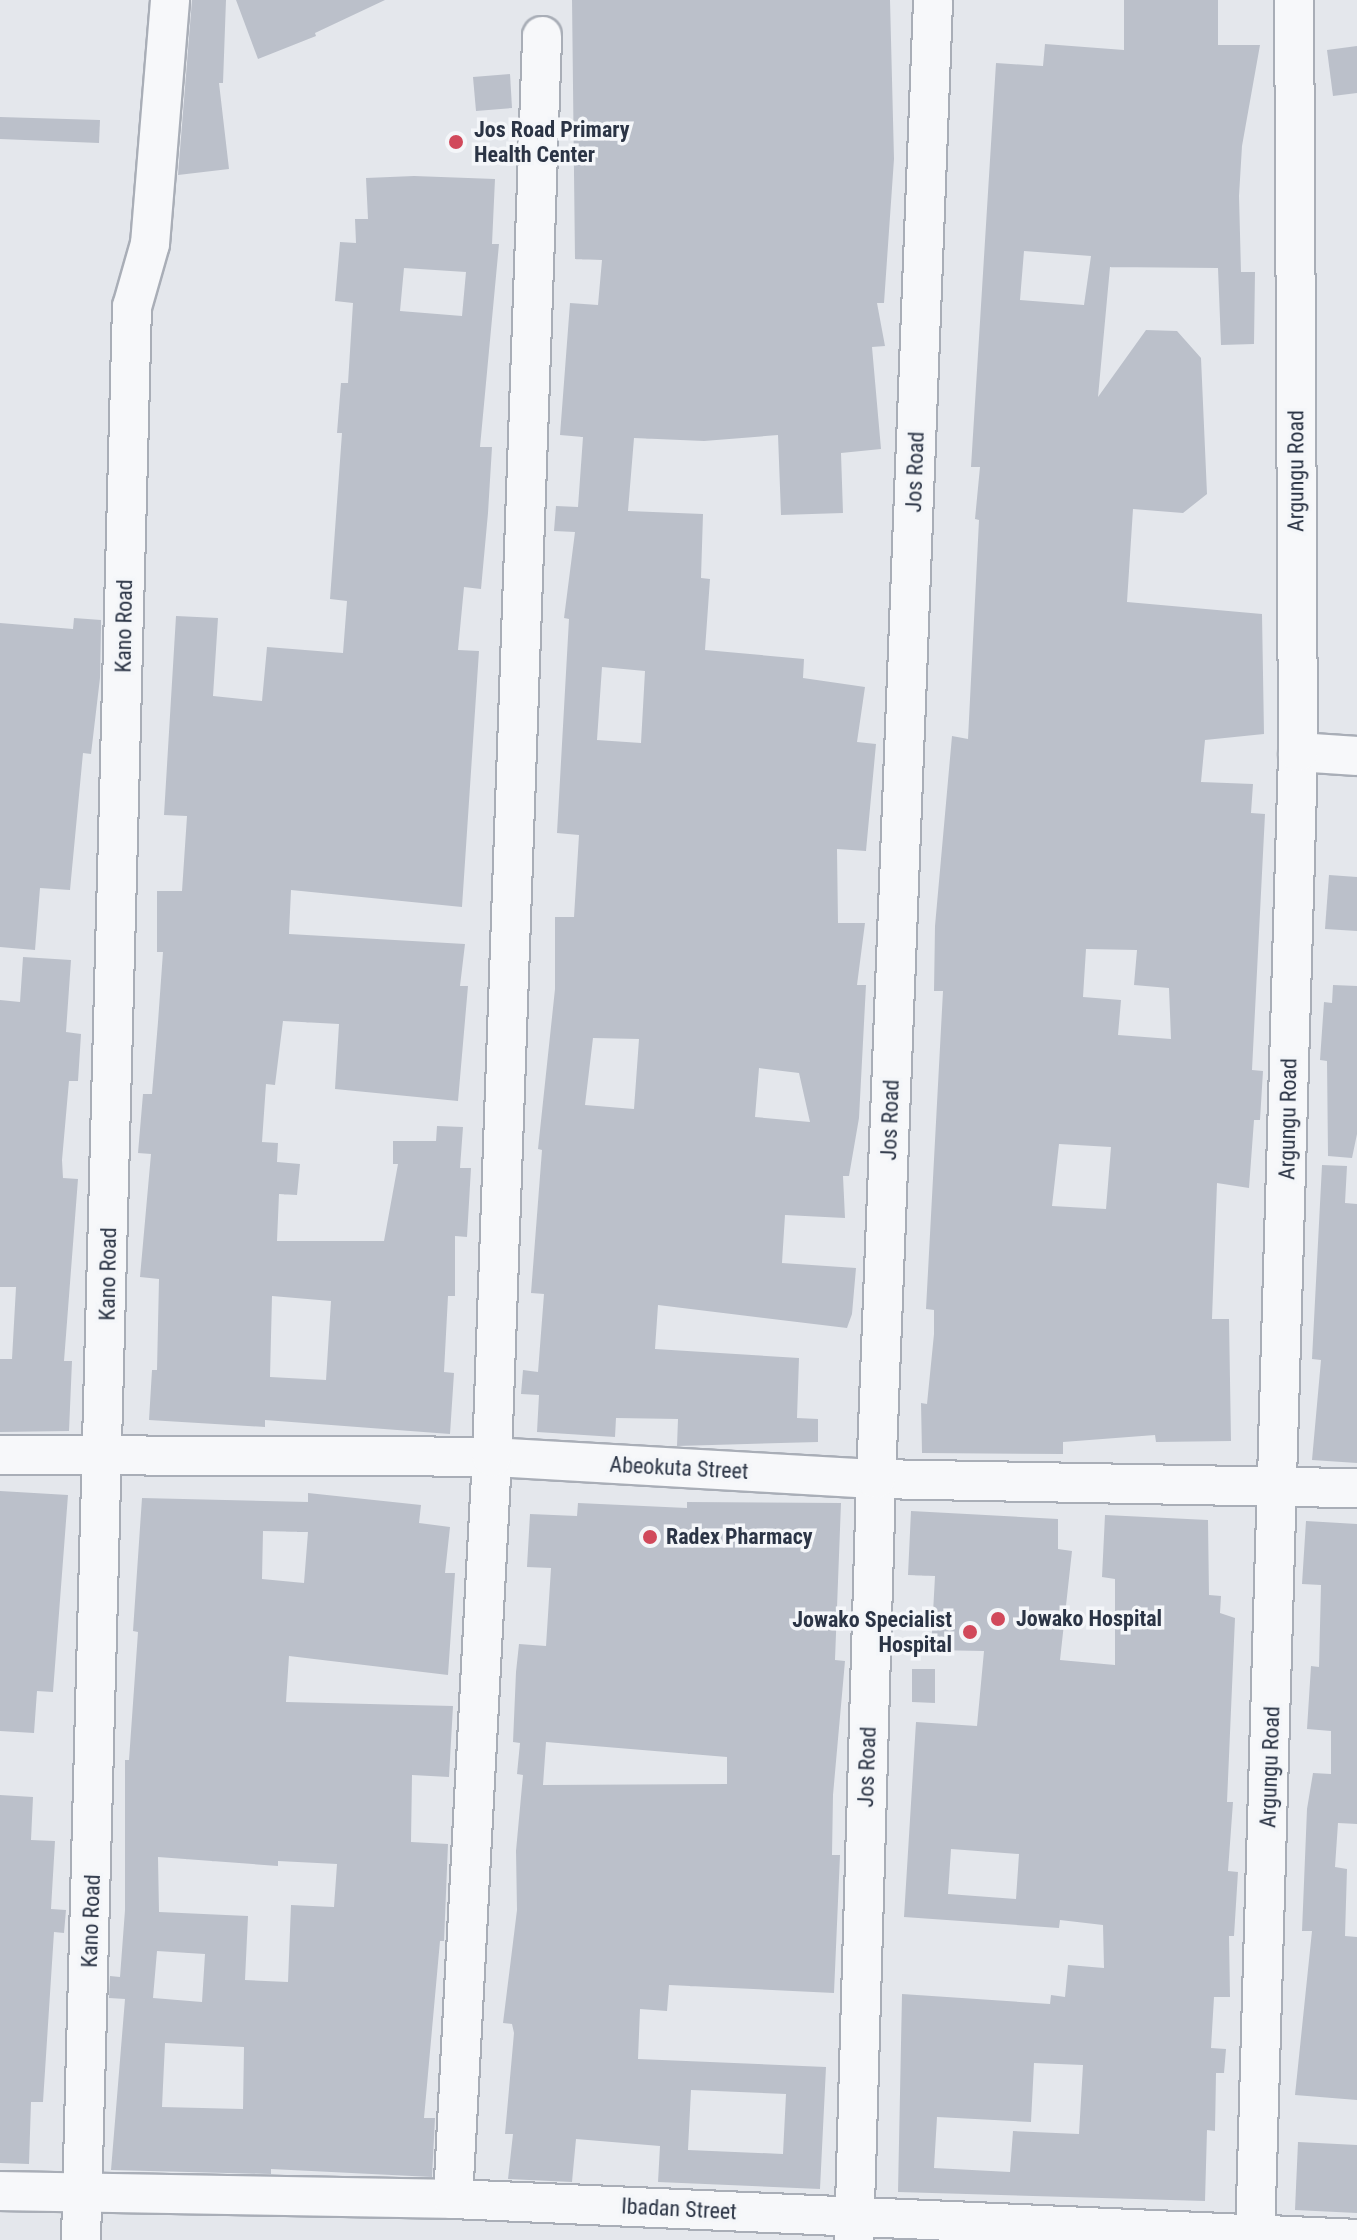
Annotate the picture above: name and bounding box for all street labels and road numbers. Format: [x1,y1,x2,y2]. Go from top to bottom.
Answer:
street label: Argungu Road [1283,410,1309,532]
street label: Jos Road [900,431,930,513]
street label: Kano Road [110,579,138,673]
street label: Argungu Road [1274,1058,1302,1180]
street label: Jos Road [875,1079,905,1161]
street label: Kano Road [94,1227,122,1321]
street label: Abeokuta Street [609,1451,749,1485]
street label: Argungu Road [1255,1706,1285,1828]
street label: Jos Road [852,1726,882,1808]
street label: Kano Road [76,1874,106,1968]
street label: Ibadan Street [621,2193,737,2225]

